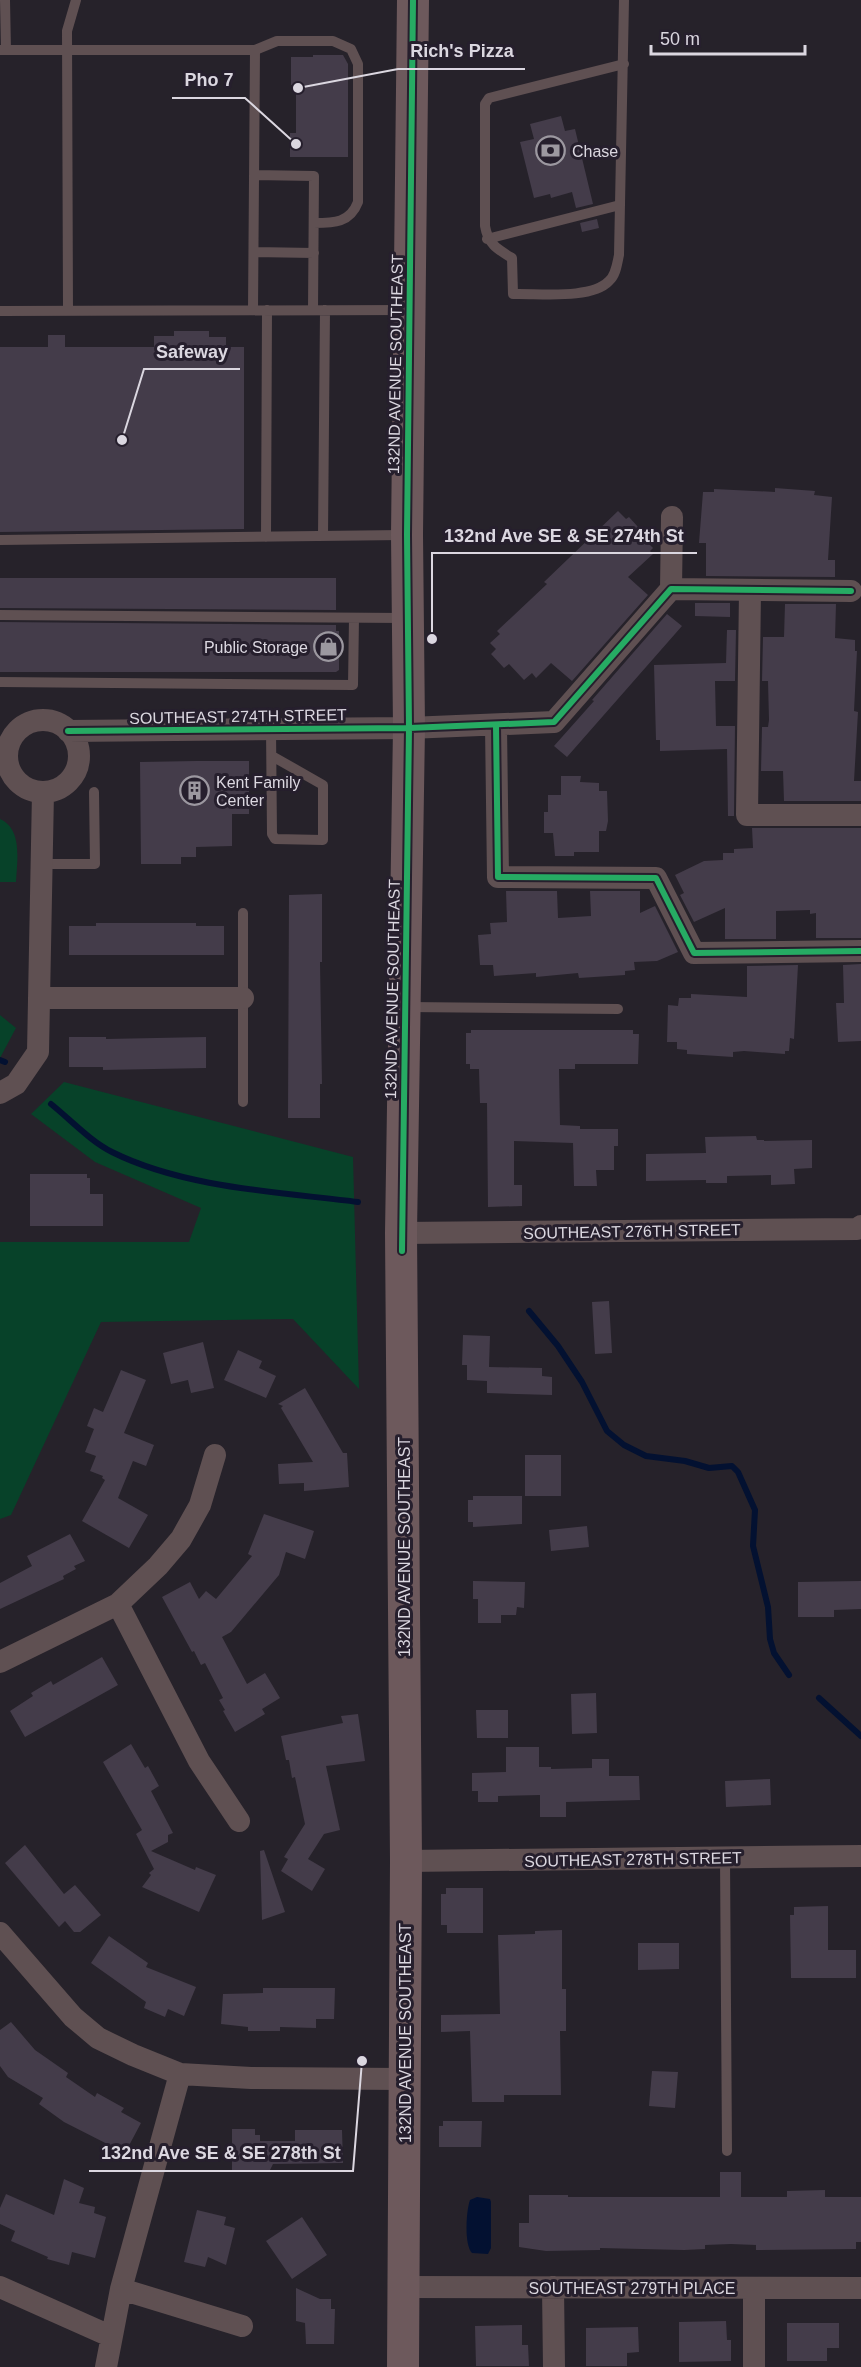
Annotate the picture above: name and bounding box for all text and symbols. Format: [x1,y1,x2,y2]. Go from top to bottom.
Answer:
scale bar [651,18,806,56]
text: 50 m [660,29,700,49]
callout: Rich's Pizza [398,33,525,69]
text: Rich's Pizza [410,41,515,61]
callout: Pho 7 [172,62,245,98]
text: Pho 7 [184,70,234,90]
bank icon: Chase [535,135,567,167]
place label: Chase [572,143,618,160]
street label: 132ND AVENUE SOUTHEAST [385,254,406,474]
callout: Safeway [144,333,240,369]
text: Safeway [156,342,228,362]
callout: 132nd Ave SE & SE 274th St [432,517,697,553]
text: 132nd Ave SE & SE 274th St [444,526,684,546]
shop icon: Public Storage [313,631,345,663]
place label: Public Storage [204,639,308,656]
street label: SOUTHEAST 274TH STREET [129,706,347,727]
place label: Kent Family Center [216,774,300,809]
building icon: Kent Family Center [179,775,211,807]
street label: 132ND AVENUE SOUTHEAST [382,879,403,1099]
street label: SOUTHEAST 276TH STREET [523,1221,741,1242]
street label: 132ND AVENUE SOUTHEAST [396,1437,413,1657]
street label: SOUTHEAST 278TH STREET [524,1849,742,1870]
street label: 132ND AVENUE SOUTHEAST [397,1923,414,2143]
callout: 132nd Ave SE & SE 278th St [89,2135,353,2171]
text: 132nd Ave SE & SE 278th St [101,2143,341,2163]
street label: SOUTHEAST 279TH PLACE [529,2280,735,2297]

